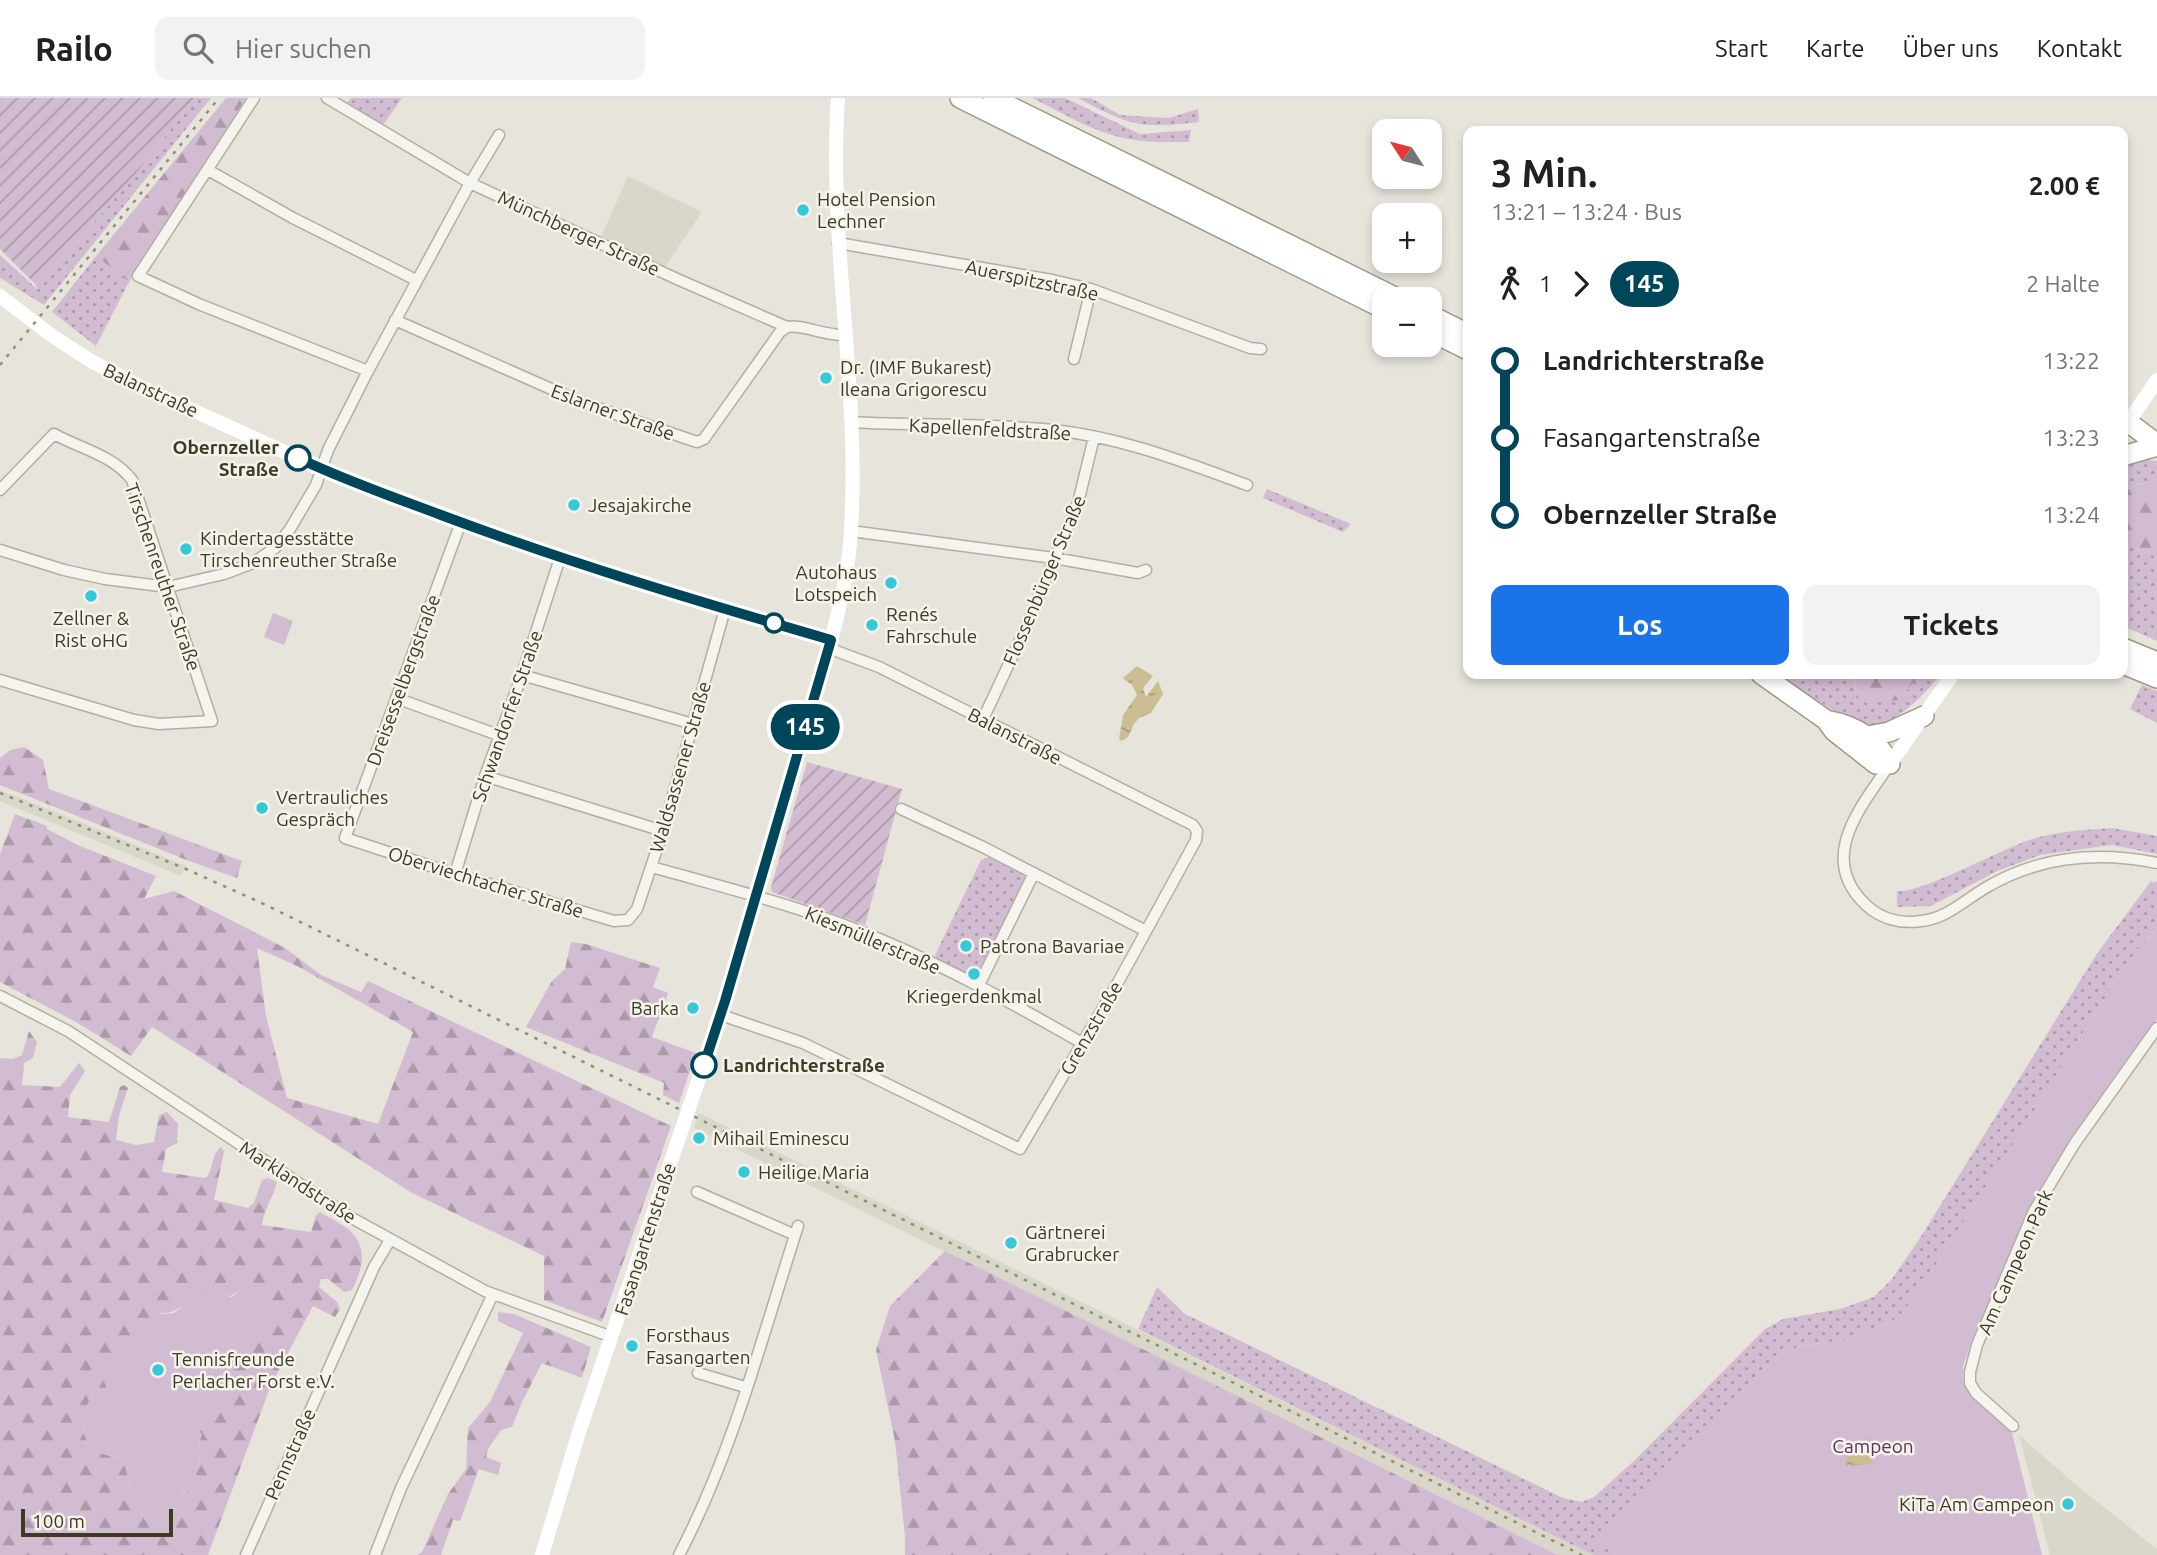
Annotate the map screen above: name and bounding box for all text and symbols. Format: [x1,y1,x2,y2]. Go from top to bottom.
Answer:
search box [155,17,645,80]
icon: search [179,29,217,67]
text: Railo [35,30,113,67]
text: Hier suchen [235,34,372,63]
text: Start [1715,35,1768,62]
text: Karte [1806,35,1865,62]
text: Über uns [1903,35,1999,62]
text: Kontakt [2037,35,2122,62]
north arrow [1372,119,1442,189]
map controls [1372,119,1442,357]
text: 3 Min. [1491,152,1597,194]
text: 2.00 € [2029,171,2100,200]
street label: Münchberger Straße [495,186,663,280]
place label: Hotel Pension Lechner [817,188,936,232]
text: 13:21 – 13:24 · Bus [1491,199,1682,224]
marker: Hotel Pension Lechner [795,202,811,218]
button: + [1372,203,1442,273]
street label: Auerspitzstraße [963,255,1101,305]
icon: walk [1491,265,1529,303]
icon: forward [1562,265,1600,303]
text: 145 [1624,270,1665,297]
text: 1 [1539,271,1552,296]
text: 2 Halte [2026,271,2100,296]
button: − [1372,287,1442,357]
text: Landrichterstraße [1543,346,1765,375]
text: 13:22 [2042,348,2100,373]
place label: Dr. (IMF Bukarest) Ileana Grigorescu [840,356,992,400]
street label: Balanstraße [100,358,202,422]
marker: Dr. (IMF Bukarest) Ileana Grigorescu [818,370,834,386]
street label: Eslarner Straße [548,379,678,445]
street label: Kapellenfeldstraße [908,414,1072,444]
text: Fasangartenstraße [1543,423,1761,452]
text: 13:23 [2042,425,2100,450]
place label: Obernzeller Straße [173,436,279,480]
marker: Obernzeller Straße [285,445,311,471]
street label: Tirschenreuther Straße [120,480,206,674]
street label: Flossenbürger Straße [998,492,1090,668]
place label: Jesajakirche [588,494,692,516]
marker: Jesajakirche [566,497,582,513]
text: Obernzeller Straße [1543,500,1777,529]
text: 13:24 [2042,502,2100,527]
place label: Kindertagesstätte Tirschenreuther Straße [200,527,397,571]
marker: Kindertagesstätte Tirschenreuther Straße [178,541,194,557]
place label: Autohaus Lotspeich [795,561,877,605]
marker: Autohaus Lotspeich [883,575,899,591]
button: Los [1491,585,1789,665]
button: Tickets [1803,585,2100,665]
marker: Zellner & Rist oHG [83,588,99,604]
street label: Dreisesselbergstraße [362,591,444,769]
place label: Renés Fahrschule [886,603,977,647]
place label: Zellner & Rist oHG [53,607,130,651]
unlabelled marker [764,613,784,633]
marker: Renés Fahrschule [864,617,880,633]
street label: Schwandorfer Straße [467,627,547,805]
street label: Waldsassener Straße [645,679,715,855]
street label: Balanstraße [965,703,1065,769]
line badge: 145 [765,704,845,750]
text: 145 [785,713,825,740]
place label: Vertrauliches Gespräch [276,786,388,830]
marker: Vertrauliches Gespräch [254,800,270,816]
street label: Oberviechtacher Straße [386,842,586,922]
street label: Kiesmüllerstraße [802,902,944,978]
place label: Patrona Bavariae [980,935,1125,957]
marker: Patrona Bavariae [958,938,974,954]
marker: Kriegerdenkmal [966,966,982,982]
street label: Grenzstraße [1055,977,1127,1079]
place label: Kriegerdenkmal [906,985,1042,1007]
place label: Barka [631,997,679,1019]
marker: Barka [685,1000,701,1016]
marker: Landrichterstraße [691,1052,717,1078]
place label: Landrichterstraße [723,1054,885,1076]
place label: Mihail Eminescu [713,1127,850,1149]
marker: Mihail Eminescu [691,1130,707,1146]
street label: Marklandstraße [236,1136,360,1228]
street label: Fasangartenstraße [610,1160,680,1318]
place label: Heilige Maria [758,1161,870,1183]
marker: Heilige Maria [736,1164,752,1180]
street label: Am Campeon Park [1973,1186,2057,1338]
place label: Gärtnerei Grabrucker [1025,1221,1120,1265]
marker: Gärtnerei Grabrucker [1003,1235,1019,1251]
place label: Forsthaus Fasangarten [646,1324,751,1368]
marker: Forsthaus Fasangarten [624,1338,640,1354]
place label: Tennisfreunde Perlacher Forst e.V. [172,1348,335,1392]
marker: Tennisfreunde Perlacher Forst e.V. [150,1362,166,1378]
street label: Pennstraße [260,1405,320,1503]
park label: Campeon [1832,1435,1914,1457]
place label: KiTa Am Campeon [1899,1493,2054,1515]
marker: KiTa Am Campeon [2060,1496,2076,1512]
scale bar [21,1506,173,1538]
text: 100 m [32,1510,85,1532]

